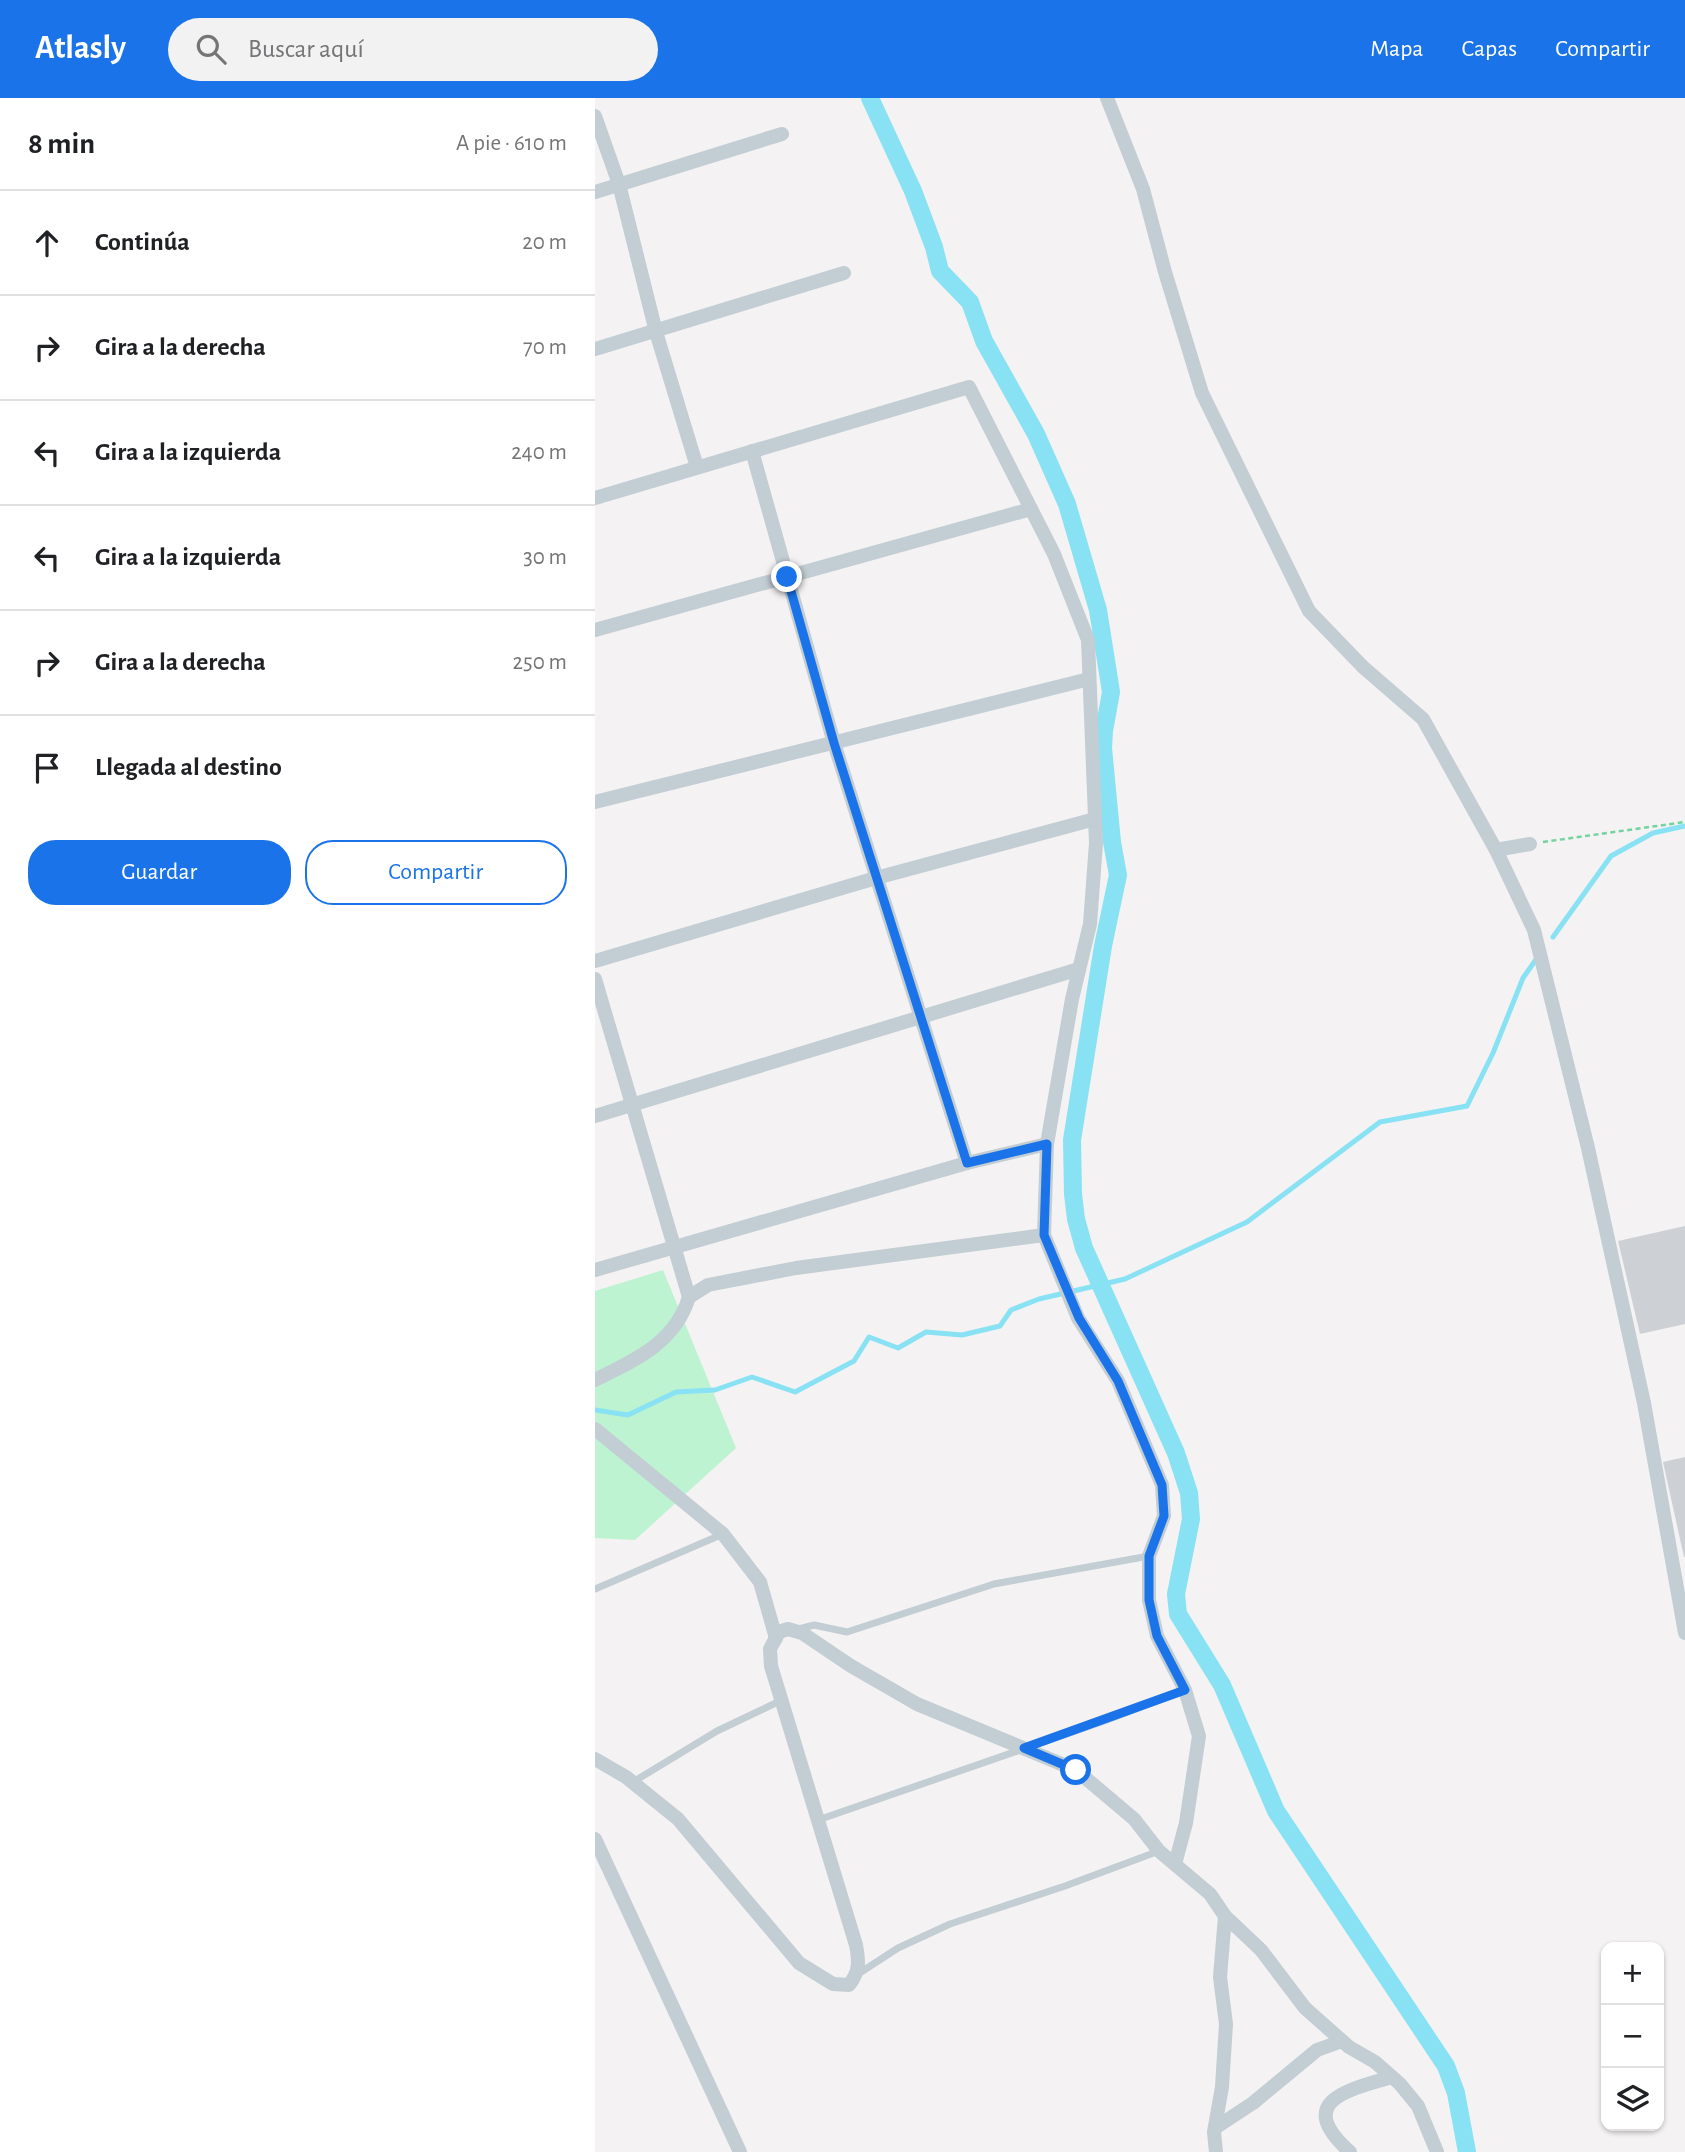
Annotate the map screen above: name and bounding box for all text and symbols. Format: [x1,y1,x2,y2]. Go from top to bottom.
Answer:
search box [168,18,658,81]
icon: search [192,30,230,68]
text: Atlasly [35,32,126,65]
text: Buscar aquí [248,36,364,62]
text: Mapa [1370,37,1423,61]
text: Capas [1461,37,1517,61]
text: Compartir [1555,37,1650,61]
text: 8 min [28,129,95,159]
text: A pie · 610 m [456,132,567,155]
icon: ahead [28,224,66,262]
text: Continúa [95,229,190,255]
text: 20 m [522,231,567,254]
icon: right [28,329,66,367]
text: Gira a la derecha [95,334,266,360]
text: 70 m [523,336,567,359]
icon: left [28,434,66,472]
text: Gira a la izquierda [95,439,281,465]
text: 240 m [511,441,567,464]
icon: left [28,539,66,577]
text: Gira a la izquierda [95,544,281,570]
text: 30 m [523,546,567,569]
route end [771,561,802,592]
icon: right [28,644,66,682]
text: Gira a la derecha [95,649,266,675]
text: 250 m [513,651,567,674]
icon: arrive [28,749,66,787]
text: Llegada al destino [95,754,282,780]
button: Guardar [28,840,291,905]
button: Compartir [305,840,567,905]
route start [1060,1754,1091,1785]
map controls [1601,1942,1664,2131]
button: + [1601,1942,1664,2005]
button: − [1601,2005,1664,2068]
button: layers [1601,2068,1664,2131]

